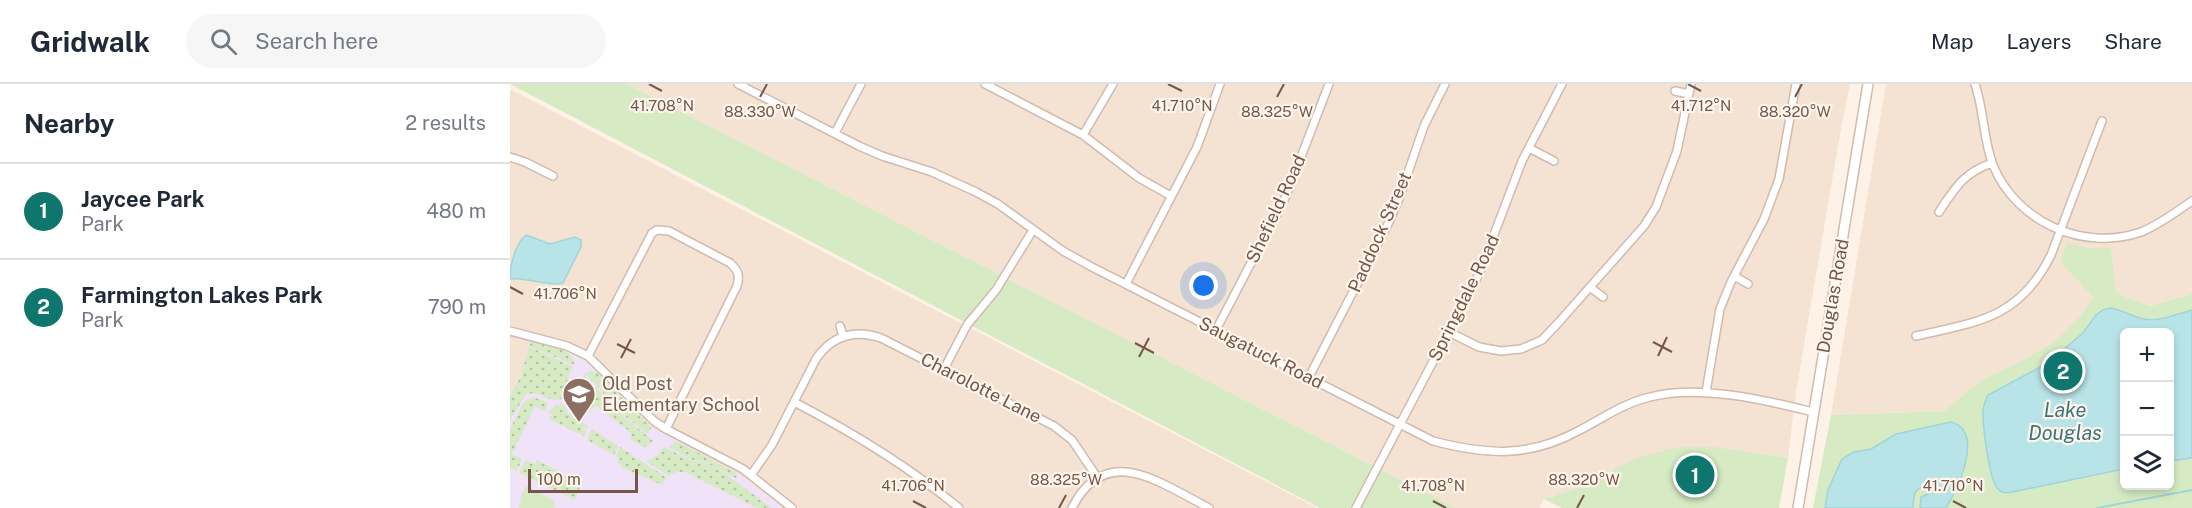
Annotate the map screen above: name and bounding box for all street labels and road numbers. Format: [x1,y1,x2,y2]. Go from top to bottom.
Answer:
street label: Shefield Road [1241,151,1310,266]
street label: Paddock Street [1344,168,1415,295]
street label: Springdale Road [1424,231,1503,365]
street label: Douglas Road [1812,237,1853,355]
street label: Saugatuck Road [1195,312,1327,393]
street label: Charolotte Lane [917,348,1045,427]

